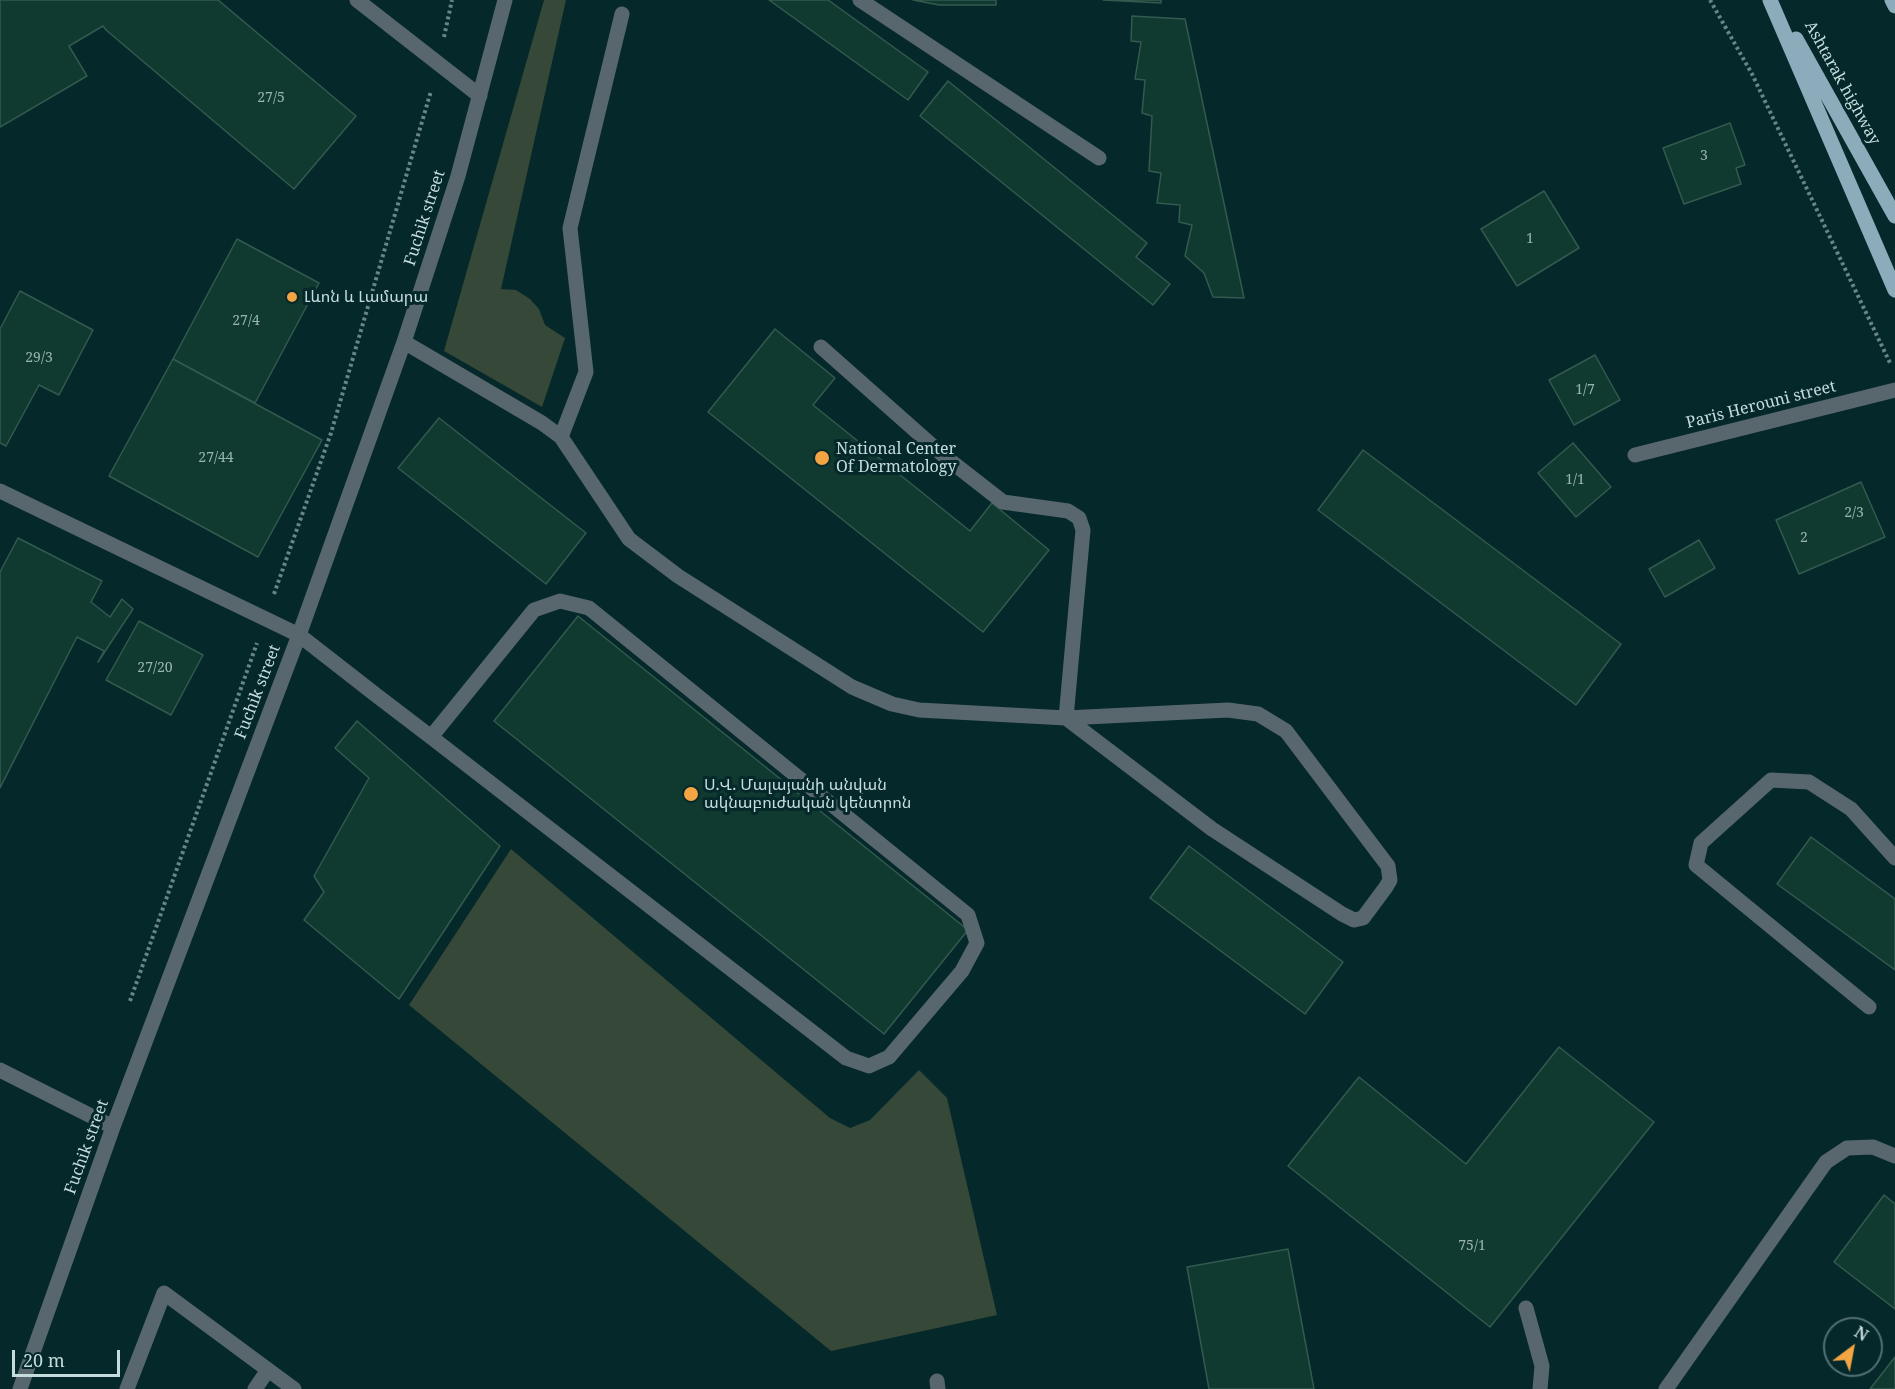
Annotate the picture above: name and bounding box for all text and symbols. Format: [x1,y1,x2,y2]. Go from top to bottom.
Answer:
street label: Ashtarak highway [1800,18,1884,148]
house number: 27/5 [257,90,285,106]
house number: 3 [1700,148,1708,164]
street label: Fuchik street [401,168,449,268]
house number: 1 [1526,231,1534,247]
place label: Լևոն և Լամարա [304,287,428,307]
marker: Լևոն և Լամարա [285,290,299,304]
house number: 27/4 [232,313,260,329]
house number: 29/3 [25,350,53,366]
street label: Paris Herouni street [1684,377,1838,433]
house number: 1/7 [1575,382,1595,398]
place label: National Center Of Dermatology [836,439,956,477]
marker: National Center Of Dermatology [813,449,831,467]
house number: 27/44 [198,450,234,466]
house number: 1/1 [1565,472,1585,488]
house number: 2/3 [1844,505,1864,521]
house number: 2 [1800,530,1808,546]
street label: Fuchik street [231,642,285,742]
house number: 27/20 [137,660,173,676]
place label: Ս.Վ. Մալայանի անվան ակնաբուժական կենտրոն [704,775,911,813]
marker: Ս.Վ. Մալայանի անվան ակնաբուժական կենտրոն [682,785,700,803]
street label: Fuchik street [61,1097,113,1197]
house number: 75/1 [1458,1238,1486,1254]
north arrow [1823,1317,1883,1377]
text: N [1850,1321,1873,1346]
scale bar [15,1338,123,1376]
text: 20 m [23,1348,65,1372]

